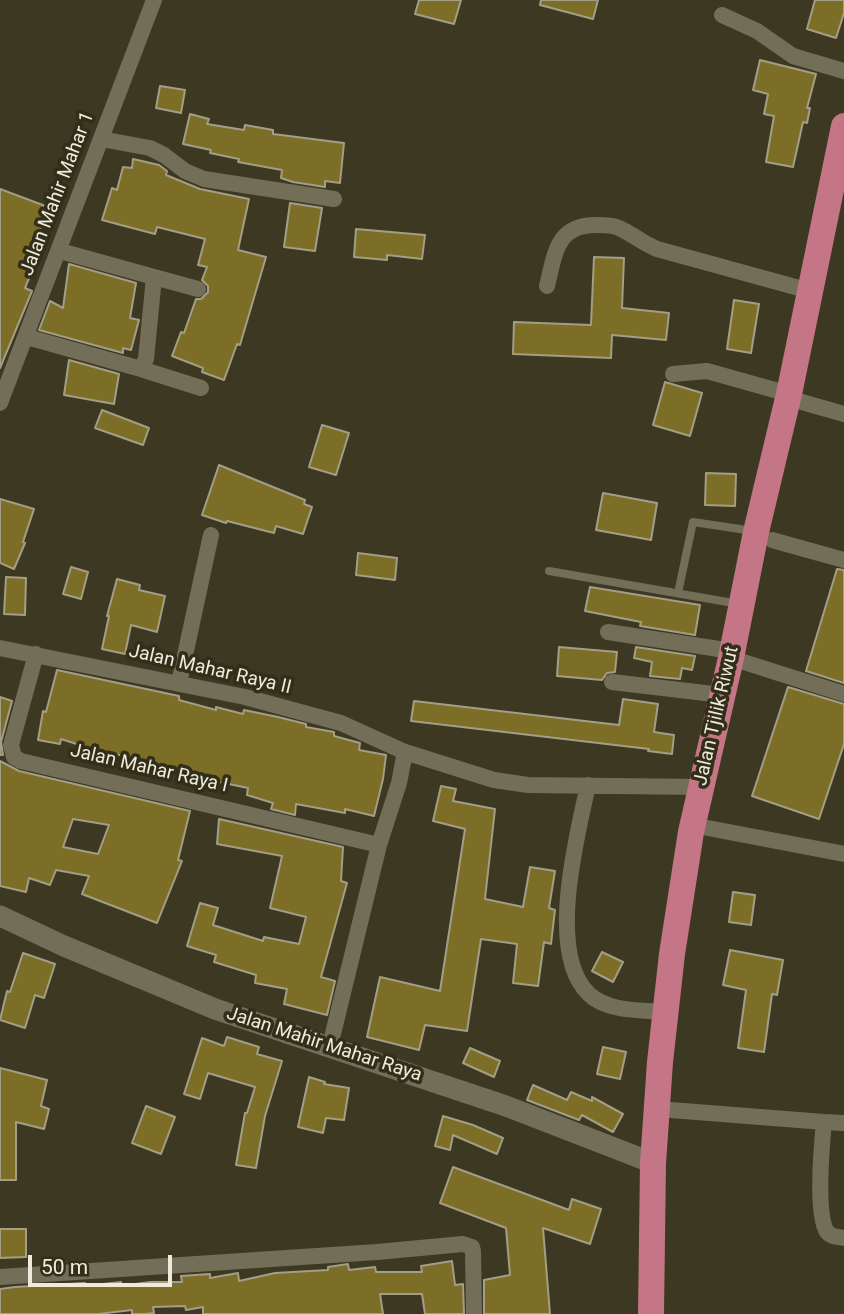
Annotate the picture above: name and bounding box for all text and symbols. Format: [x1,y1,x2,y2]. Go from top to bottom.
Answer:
street label: Jalan Mahir Mahar 1 [16,109,100,279]
street label: Jalan Mahar Raya II [127,640,293,700]
street label: Jalan Tjilik Riwut [690,644,744,788]
street label: Jalan Mahar Raya I [68,740,230,798]
street label: Jalan Mahir Mahar Raya [223,1003,425,1087]
scale bar [32,1240,175,1284]
text: 50 m [41,1255,88,1279]

